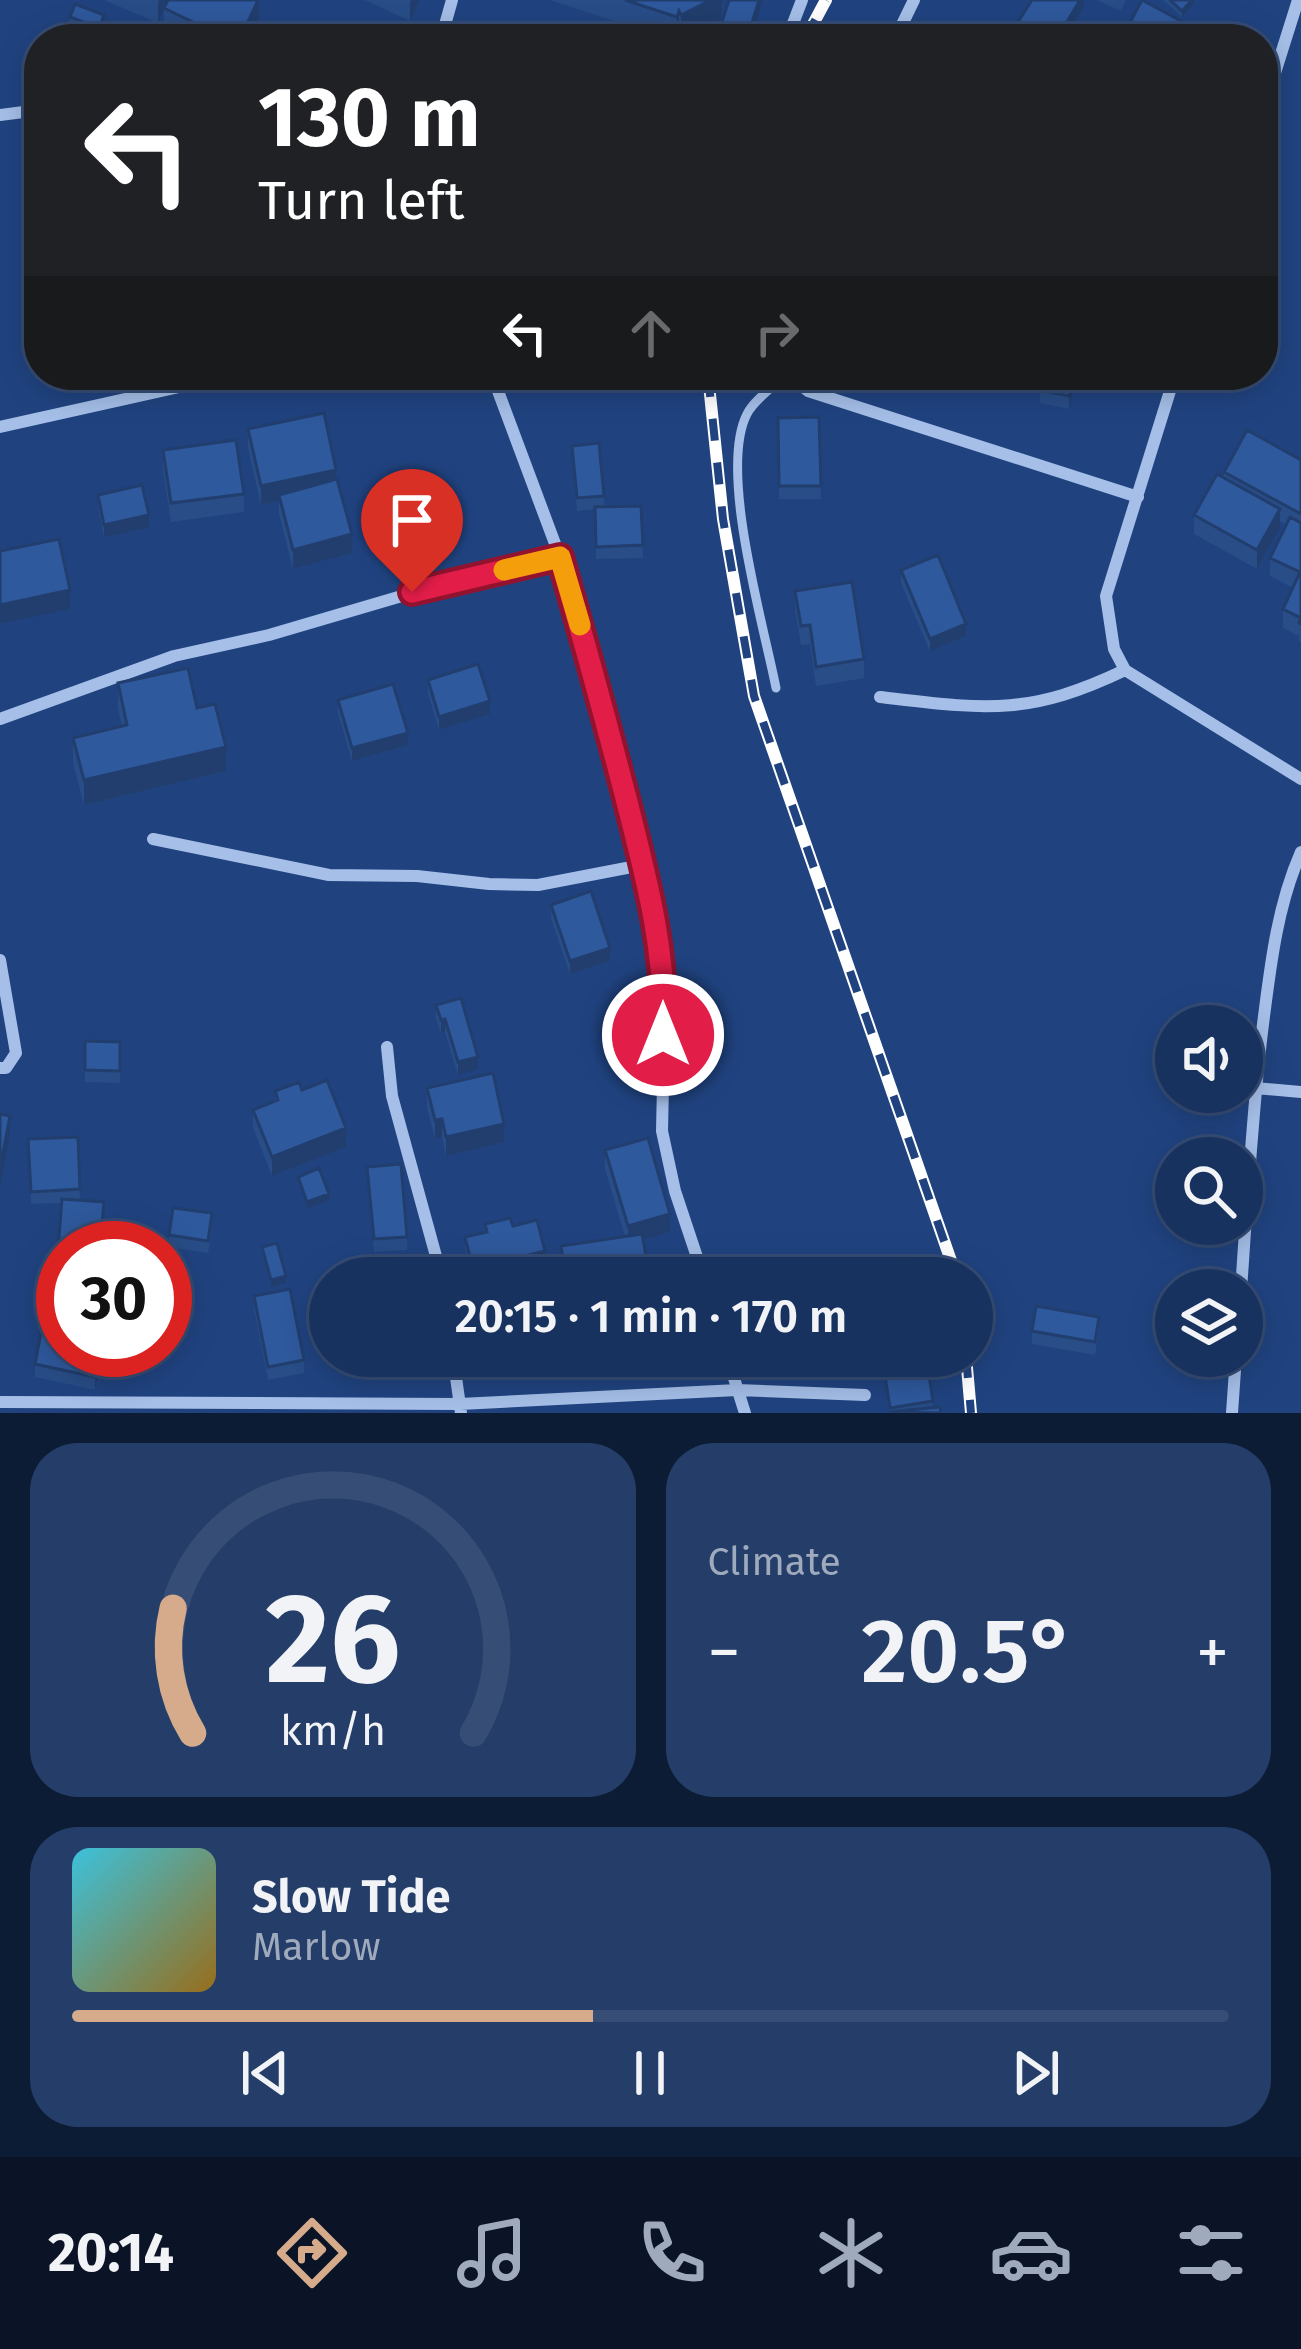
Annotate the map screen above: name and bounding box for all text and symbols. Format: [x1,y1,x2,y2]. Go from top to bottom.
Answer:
text: 130 m [258,67,481,168]
icon: left [60,72,216,228]
text: Turn left [258,169,465,233]
icon: left [492,300,558,366]
icon: ahead [618,300,684,366]
icon: right [744,300,810,366]
pin [361,469,463,592]
icon: arrive [379,487,445,553]
position arrow [600,972,726,1098]
map controls [1155,1005,1263,1377]
button: sound [1155,1005,1263,1113]
button: search [1155,1137,1263,1245]
speed limit sign: 30 [36,1221,192,1377]
button: layers [1155,1269,1263,1377]
text: 20:15 · 1 min · 170 m [455,1290,847,1344]
text: Climate [708,1539,841,1585]
text: 26 [265,1565,400,1715]
text: 20.5° [861,1598,1075,1706]
text: − [708,1613,741,1692]
text: + [1196,1613,1229,1692]
text: km/h [280,1705,386,1756]
text: Slow Tide [252,1870,450,1924]
text: Marlow [252,1924,381,1970]
icon: previous [232,2040,298,2106]
icon: pause [617,2040,683,2106]
icon: next [1003,2040,1069,2106]
icon: directions [270,2211,354,2295]
icon: music [450,2211,534,2295]
icon: phone [630,2211,714,2295]
icon: climate [809,2211,893,2295]
icon: car [989,2211,1073,2295]
icon: filters [1169,2211,1253,2295]
text: 20:14 [48,2221,174,2285]

